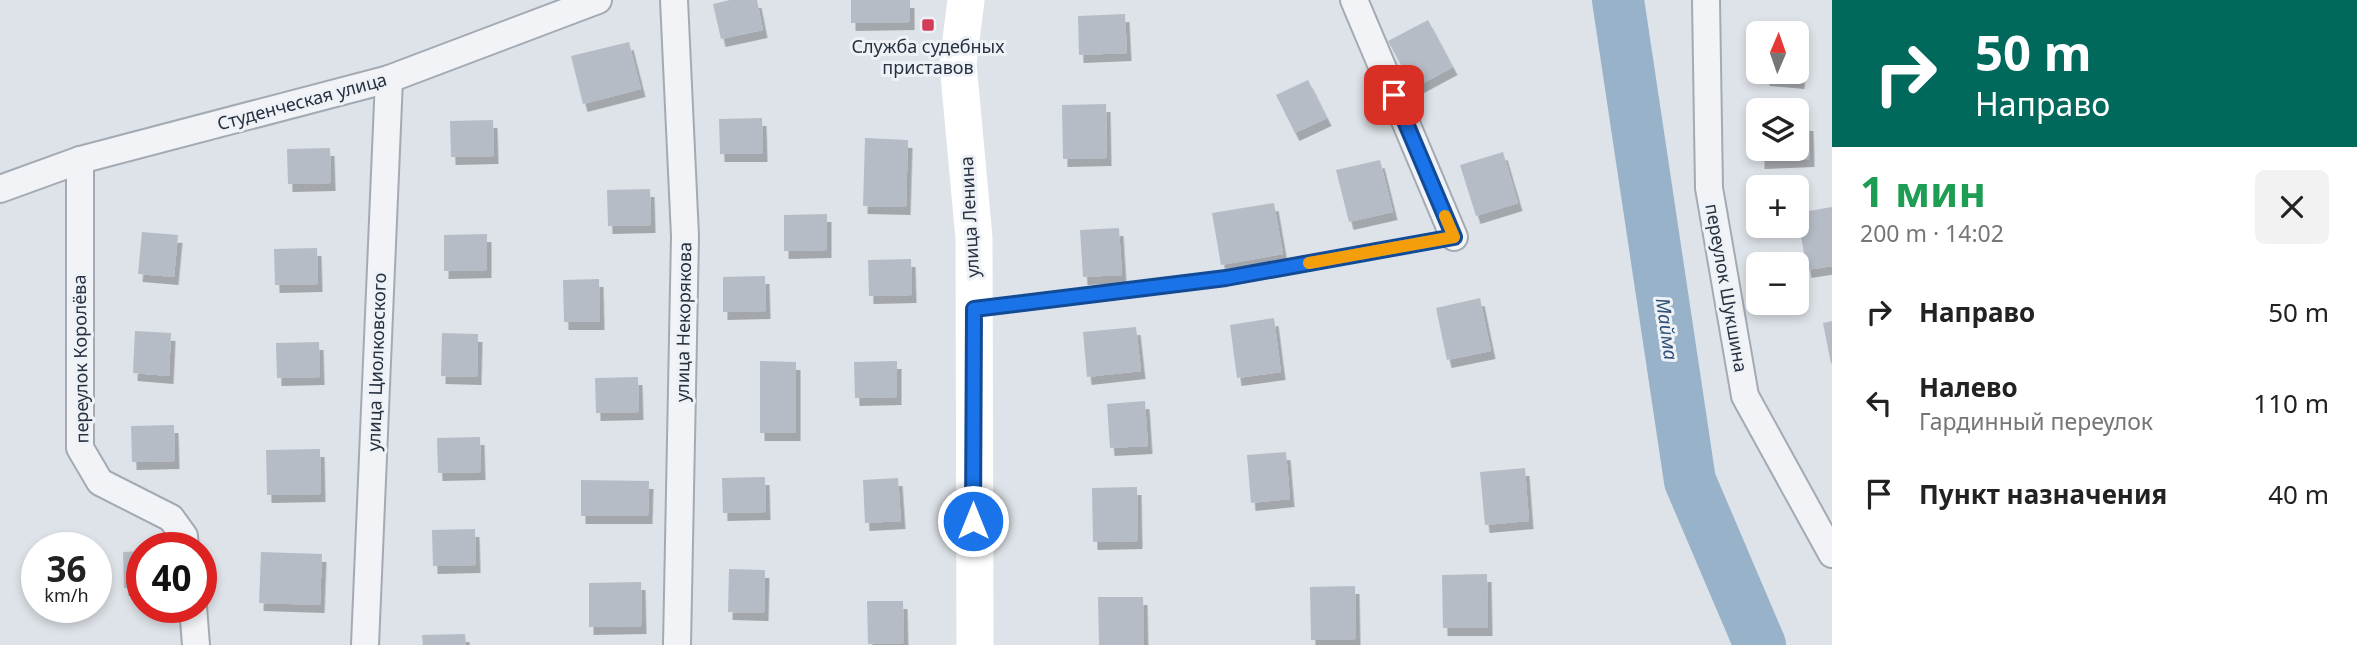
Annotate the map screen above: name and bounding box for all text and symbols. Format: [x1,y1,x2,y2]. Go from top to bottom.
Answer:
marker: Служба судебных приставов [920,17,936,33]
text: 50 m [1975,19,2092,85]
north arrow [1746,21,1810,84]
map controls [1746,21,1809,315]
icon: right [1860,28,1951,119]
place label: Служба судебных приставов [852,34,1005,79]
pin [1364,65,1424,125]
street label: Студенческая улица [214,67,389,135]
icon: arrive [1375,76,1413,114]
text: Направо [1975,82,2110,125]
button: layers [1746,98,1809,161]
street label: улица Ленина [954,156,984,278]
text: 1 мин [1860,162,1986,219]
button: close [2255,170,2329,244]
button: + [1746,175,1809,238]
street label: переулок Шукшина [1700,202,1754,374]
text: 200 m · 14:02 [1860,217,2004,249]
street label: улица Некорякова [670,242,696,402]
button: − [1746,252,1809,315]
street label: улица Циолковского [361,272,391,452]
street label: переулок Королёва [67,274,93,444]
icon: right [1860,293,1898,331]
text: Направо [1919,294,2035,330]
text: 50 m [2268,294,2329,330]
water label: Майма [1650,296,1684,362]
text: Налево [1919,369,2018,405]
icon: left [1860,384,1898,422]
text: 110 m [2253,385,2329,421]
text: Гардинный переулок [1919,405,2153,437]
icon: arrive [1860,475,1898,513]
text: Пункт назначения [1919,476,2167,512]
text: 40 m [2268,476,2329,512]
position arrow [936,484,1010,558]
speed limit sign: 40 [126,532,217,623]
text: 36 [46,545,87,592]
text: km/h [44,583,89,607]

